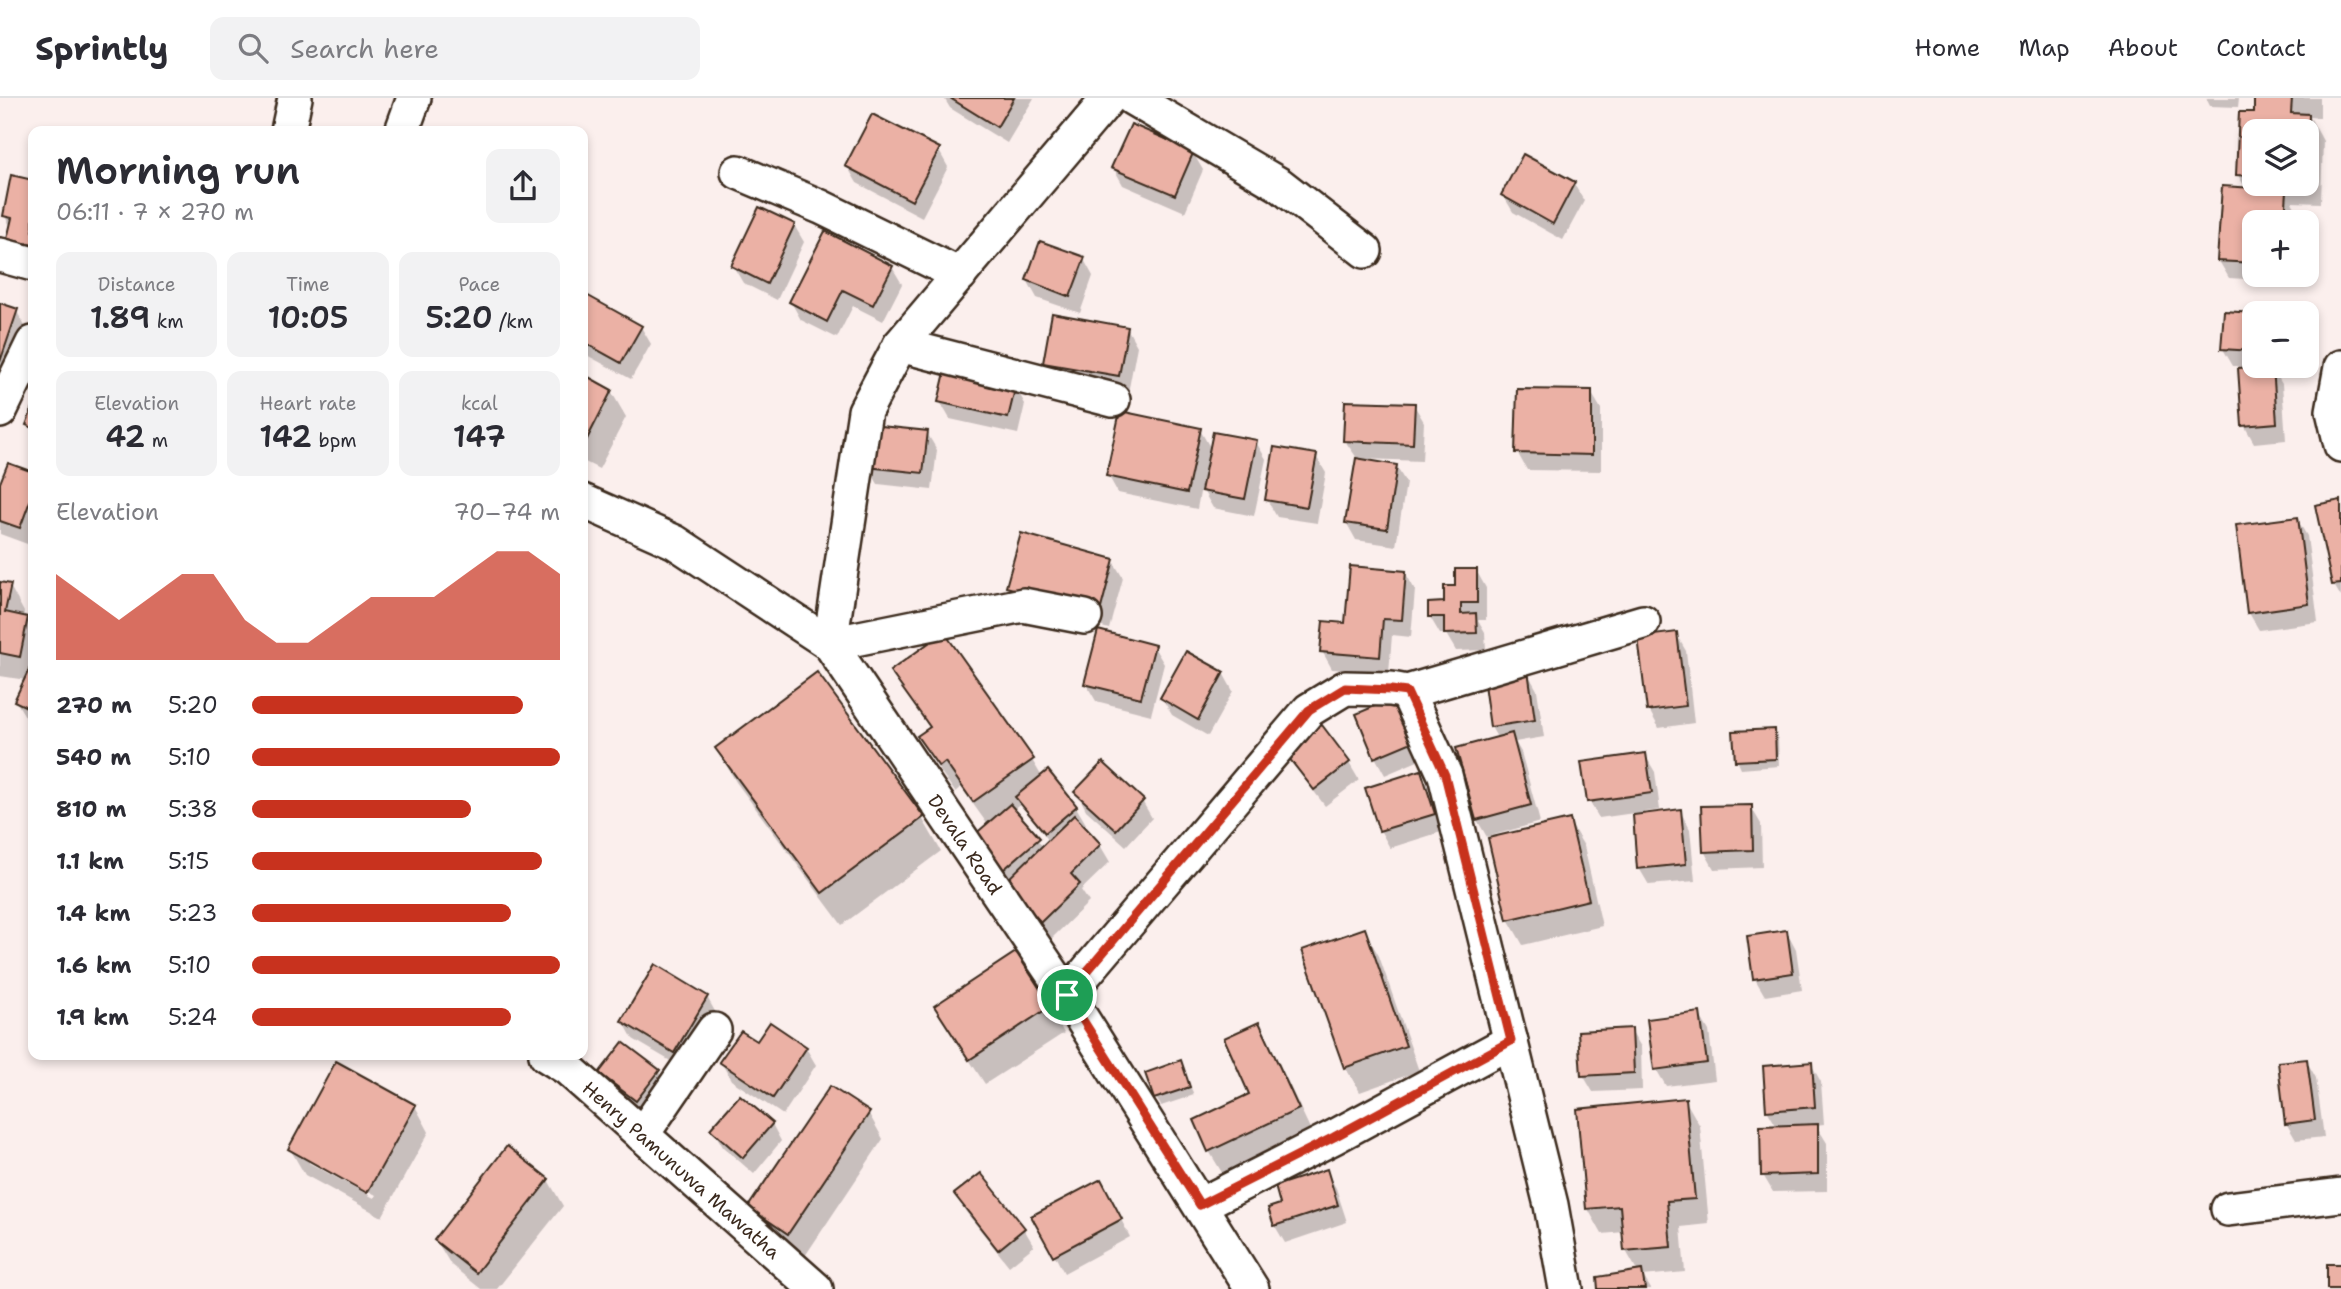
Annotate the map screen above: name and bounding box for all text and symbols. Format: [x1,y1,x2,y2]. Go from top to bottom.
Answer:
search box [210,17,700,80]
text: Sprintly [35,26,168,71]
icon: search [234,29,272,67]
text: Search here [290,31,439,66]
text: Home [1914,32,1980,64]
text: Map [2018,32,2070,64]
text: About [2108,32,2178,64]
text: Contact [2216,32,2306,64]
map controls [2242,119,2319,378]
button: layers [2242,119,2319,196]
text: Morning run [56,145,300,196]
button: share [486,149,560,223]
text: 06:11 · 7 × 270 m [56,197,254,227]
button: + [2242,210,2319,287]
text: Distance [98,272,176,297]
text: Time [286,272,330,297]
text: Pace [458,272,500,297]
text: 1.89 [90,297,150,338]
text: 10:05 [268,297,348,338]
text: 5:20 [426,297,493,338]
button: − [2242,301,2319,378]
text: km [150,309,184,334]
text: /km [493,309,533,334]
text: Elevation [94,391,179,416]
text: Heart rate [260,391,356,416]
text: kcal [461,391,498,416]
text: 42 [105,416,145,457]
text: 142 [259,416,312,457]
text: 147 [453,416,506,457]
text: m [145,428,168,453]
text: bpm [312,428,357,453]
text: Elevation [56,497,159,527]
text: 70–74 m [453,497,560,527]
text: 270 m [56,690,132,720]
text: 5:20 [168,690,218,720]
text: 540 m [56,742,131,772]
text: 5:10 [168,742,211,772]
street label: Devala Road [922,790,1008,900]
text: 810 m [56,794,126,824]
text: 5:38 [168,794,218,824]
text: 1.1 km [56,846,124,876]
text: 5:15 [168,846,209,876]
text: 1.4 km [56,898,130,928]
text: 5:23 [168,898,217,928]
text: 1.6 km [56,950,131,980]
text: 5:10 [168,950,211,980]
pin [1037,965,1097,1025]
icon: arrive [1048,976,1086,1014]
text: 1.9 km [56,1002,129,1032]
text: 5:24 [168,1002,217,1032]
street label: Henry Pamunuwa Mawatha [577,1076,786,1265]

